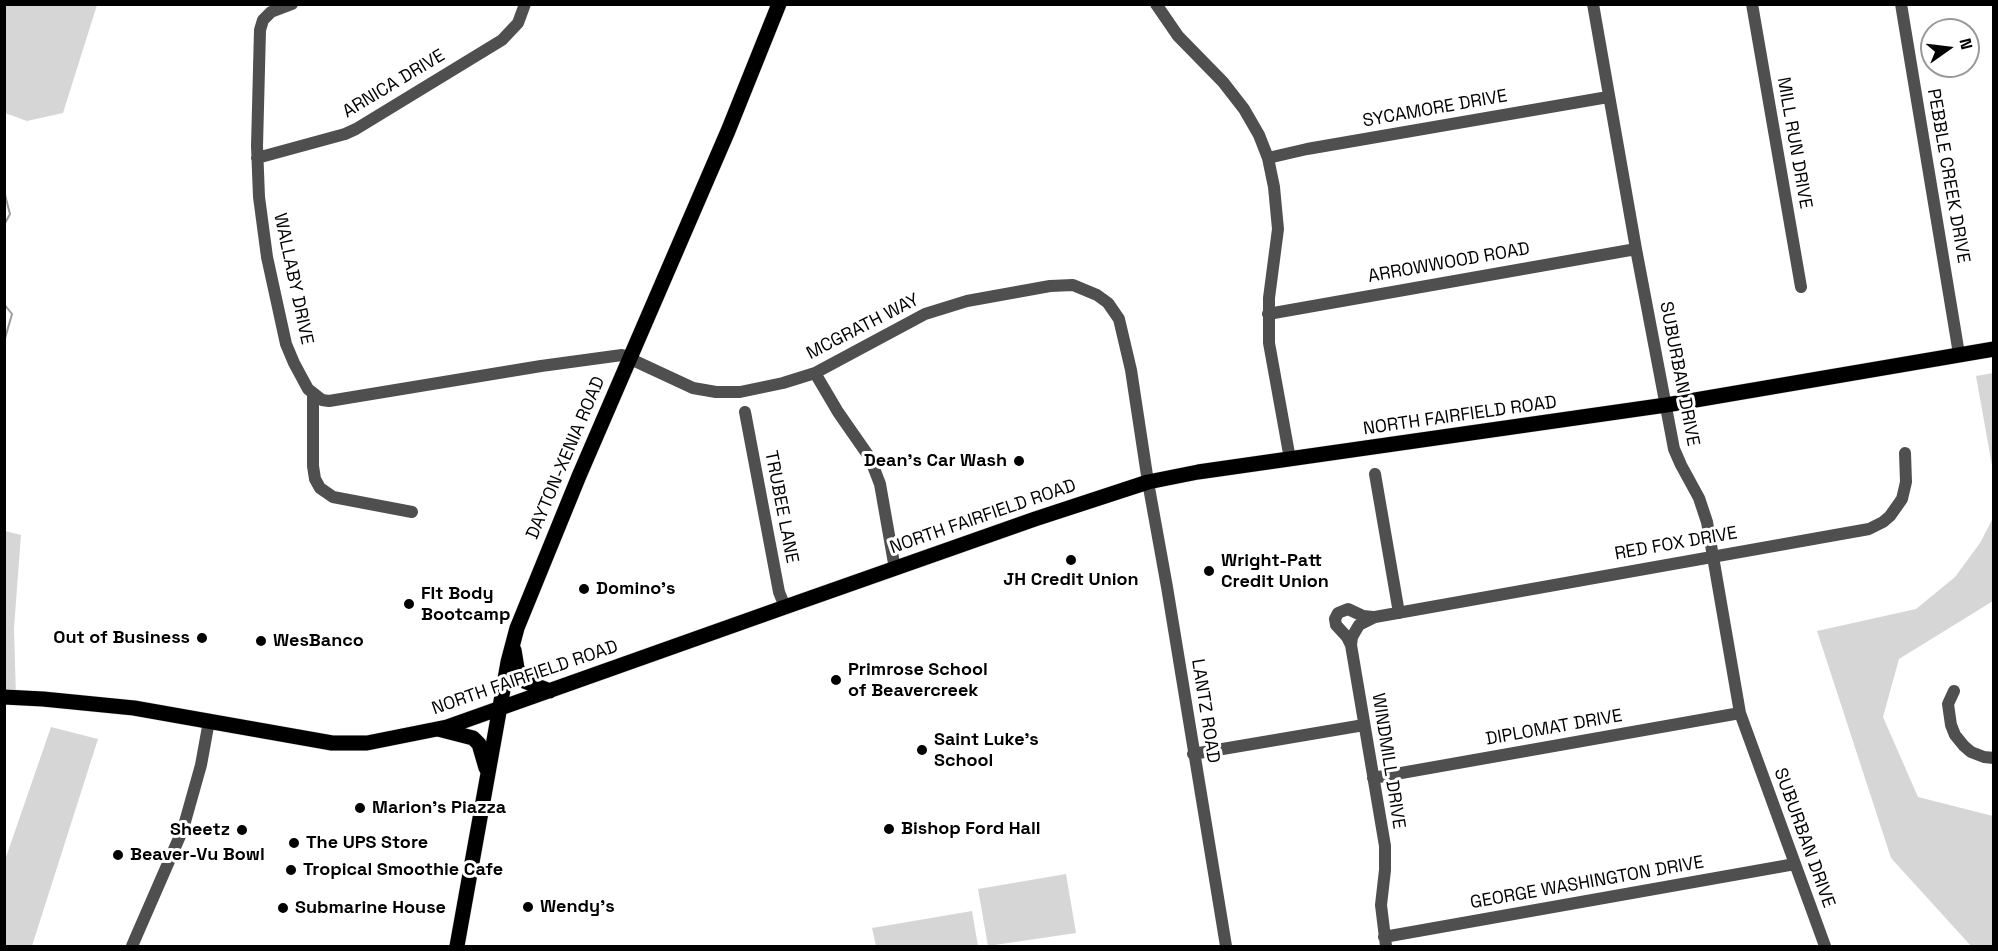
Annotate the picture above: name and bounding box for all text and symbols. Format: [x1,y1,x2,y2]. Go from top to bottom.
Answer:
north arrow [1920,18,1980,78]
text: N [1955,36,1977,52]
street label: ARNICA DRIVE [339,45,449,123]
street label: MILL RUN DRIVE [1772,76,1816,210]
street label: SYCAMORE DRIVE [1361,86,1509,132]
street label: PEBBLE CREEK DRIVE [1922,87,1974,265]
street label: WALLABY DRIVE [269,211,317,347]
street label: ARROWWOOD ROAD [1366,238,1532,288]
street label: MCGRATH WAY [803,289,923,365]
street label: SUBURBAN DRIVE [1654,300,1704,448]
street label: DAYTON-XENIA ROAD [522,373,610,543]
street label: NORTH FAIRFIELD ROAD [1362,392,1558,440]
street label: TRUBEE LANE [760,449,802,565]
place label: Dean's Car Wash [864,450,1007,472]
marker: Dean's Car Wash [1012,454,1026,468]
street label: NORTH FAIRFIELD ROAD [887,475,1079,559]
street label: RED FOX DRIVE [1613,523,1739,565]
place label: Wright-Patt Credit Union [1221,550,1329,592]
marker: JH Credit Union [1064,553,1078,567]
marker: Wright-Patt Credit Union [1202,564,1216,578]
place label: JH Credit Union [1003,569,1139,591]
place label: Domino's [596,578,675,600]
marker: Domino's [577,582,591,596]
place label: FIt Body Bootcamp [421,583,510,626]
marker: FIt Body Bootcamp [402,597,416,611]
place label: Out of Business [53,627,190,649]
place label: WesBanco [273,630,364,652]
marker: Out of Business [195,631,209,645]
marker: WesBanco [254,634,268,648]
street label: NORTH FAIRFIELD ROAD [429,636,621,720]
street label: LANTZ ROAD [1186,657,1224,765]
place label: Primrose School of Beavercreek [848,659,988,702]
marker: Primrose School of Beavercreek [829,673,843,687]
street label: WINDMILL DRIVE [1367,692,1409,830]
street label: DIPLOMAT DRIVE [1484,705,1624,751]
place label: Saint Luke’s School [934,729,1039,771]
marker: Saint Luke’s School [915,743,929,757]
street label: SUBURBAN DRIVE [1769,765,1839,911]
place label: Marion's Piazza [372,797,506,819]
marker: Marion's Piazza [353,801,367,815]
place label: Bishop Ford Hall [901,818,1041,840]
place label: Sheetz [170,819,230,841]
marker: Bishop Ford Hall [882,822,896,836]
marker: Sheetz [235,823,249,837]
place label: The UPS Store [306,832,428,854]
marker: The UPS Store [287,836,301,850]
place label: Beaver-Vu Bowl [130,844,265,866]
marker: Beaver-Vu Bowl [111,848,125,862]
street label: GEORGE WASHINGTON DRIVE [1469,852,1705,914]
place label: Tropical Smoothie Cafe [303,859,503,881]
marker: Tropical Smoothie Cafe [284,863,298,877]
place label: Wendy's [540,896,615,918]
place label: Submarine House [295,897,446,919]
marker: Wendy's [521,900,535,914]
marker: Submarine House [276,901,290,915]

